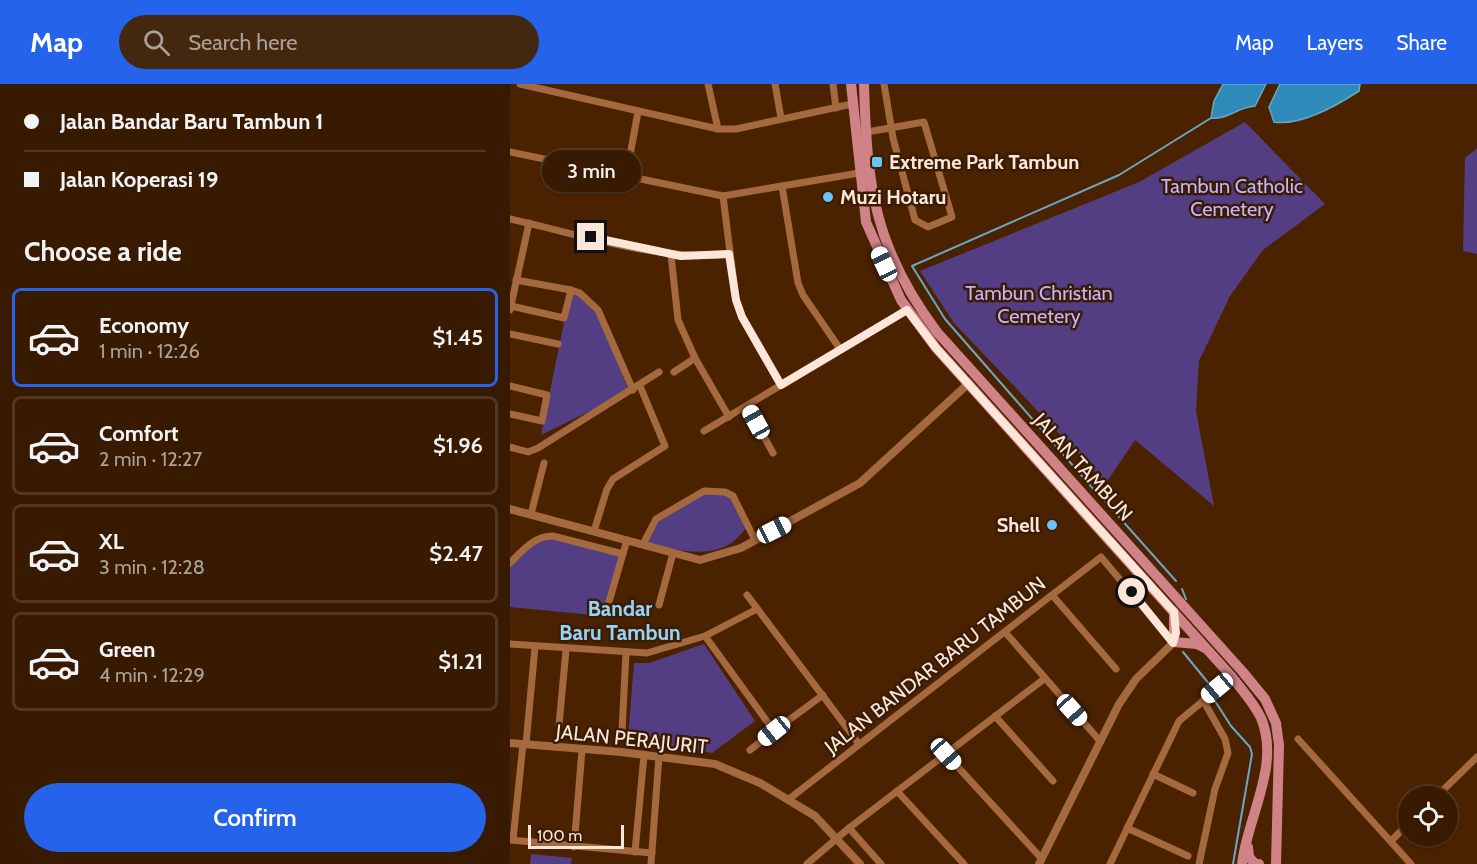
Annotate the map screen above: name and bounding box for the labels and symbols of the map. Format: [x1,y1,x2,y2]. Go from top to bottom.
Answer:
callout: 3 min [542,150,640,192]
place label: Extreme Park Tambun [889,150,1079,174]
marker: Extreme Park Tambun [870,155,884,169]
park label: Tambun Catholic Cemetery [1161,174,1303,221]
place label: Muzi Hotaru [840,185,946,209]
marker: Muzi Hotaru [821,190,835,204]
route end [577,223,604,250]
car [868,244,900,284]
park label: Tambun Christian Cemetery [965,281,1113,328]
car [739,402,773,442]
street label: JALAN TAMBUN [1028,407,1138,526]
place label: Shell [997,513,1040,537]
car [754,514,794,546]
marker: Shell [1045,518,1059,532]
street label: JALAN BANDAR BARU TAMBUN [819,571,1050,759]
route start [1118,578,1145,605]
district label: Bandar Baru Tambun [559,596,681,645]
car [1197,670,1237,706]
car [1053,691,1091,729]
car [754,713,794,749]
street label: JALAN PERAJURIT [554,719,709,759]
car [927,735,965,773]
scale bar [528,822,624,850]

